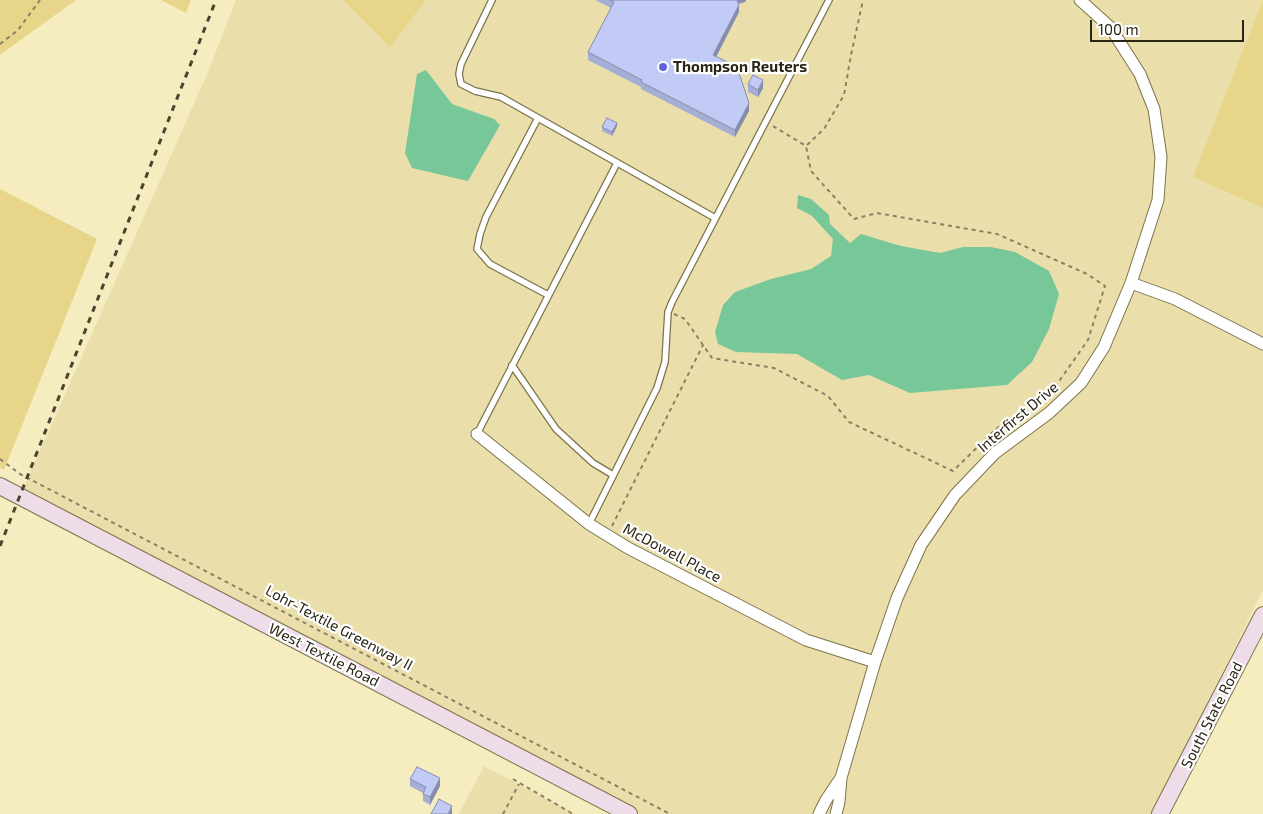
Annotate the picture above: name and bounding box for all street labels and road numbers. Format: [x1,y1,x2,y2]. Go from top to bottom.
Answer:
street label: Interfirst Drive [974,378,1062,456]
street label: McDowell Place [620,520,724,586]
street label: Lohr-Textile Greenway II [262,582,416,674]
street label: West Textile Road [266,619,382,691]
street label: South State Road [1177,659,1247,771]

